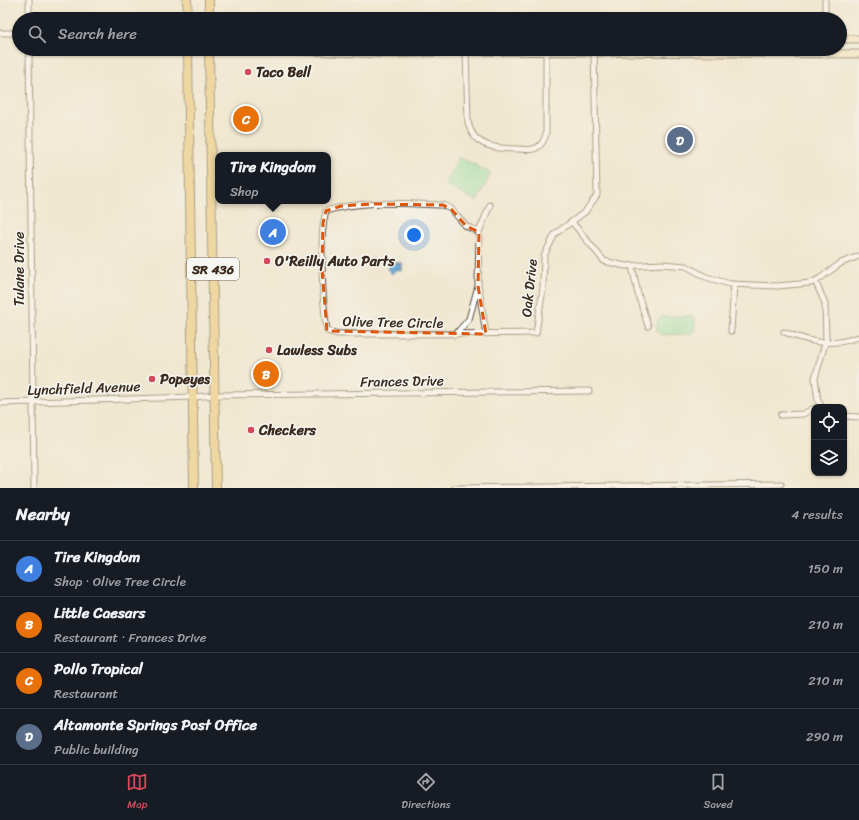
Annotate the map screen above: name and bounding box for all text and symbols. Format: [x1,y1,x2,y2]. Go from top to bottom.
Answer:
search box [12,12,847,56]
text: Search here [58,21,137,47]
icon: search [26,23,48,45]
place label: Taco Bell [256,60,312,85]
marker: Taco Bell [243,67,253,77]
pin: C [233,104,259,134]
pin: D [667,125,693,155]
popup [215,152,331,204]
text: Tire Kingdom [230,154,316,180]
text: Shop [230,180,258,203]
pin: A [260,217,286,247]
your location [404,225,424,245]
street label: Tulane Drive [7,232,32,306]
place label: O'Reilly Auto Parts [274,249,395,274]
marker: O'Reilly Auto Parts [262,256,272,266]
street label: Oak Drive [514,257,545,318]
road number: SR 436 [187,258,239,280]
street label: Olive Tree Circle [342,309,444,336]
place label: Lawless Subs [277,338,357,363]
marker: Lawless Subs [264,345,274,355]
pin: B [253,359,279,389]
place label: Popeyes [160,367,210,392]
street label: Frances Drive [360,368,444,395]
street label: Lynchfield Avenue [27,374,141,403]
marker: Popeyes [147,374,157,384]
map controls [811,404,847,476]
button: locate [811,404,847,440]
place label: Checkers [258,418,317,443]
marker: Checkers [246,425,256,435]
button: layers [811,440,847,476]
text: Nearby [16,499,70,529]
text: 4 results [791,503,843,526]
text: Tire Kingdom [54,544,140,570]
text: A [25,557,33,580]
text: 150 m [808,557,843,580]
text: Shop · Olive Tree Circle [54,570,186,593]
text: Little Caesars [54,600,145,626]
text: B [25,613,33,636]
text: 210 m [808,613,843,636]
text: Restaurant · Frances Drive [54,626,206,649]
text: Pollo Tropical [54,656,143,682]
text: C [25,669,33,692]
text: 210 m [808,669,843,692]
text: Restaurant [54,682,118,705]
text: Altamonte Springs Post Office [54,712,257,738]
text: D [25,725,33,748]
text: 290 m [806,725,843,748]
text: Public building [54,738,139,761]
tab: Map [126,771,148,814]
tab: Directions [401,771,451,814]
tab: Saved [704,771,733,814]

